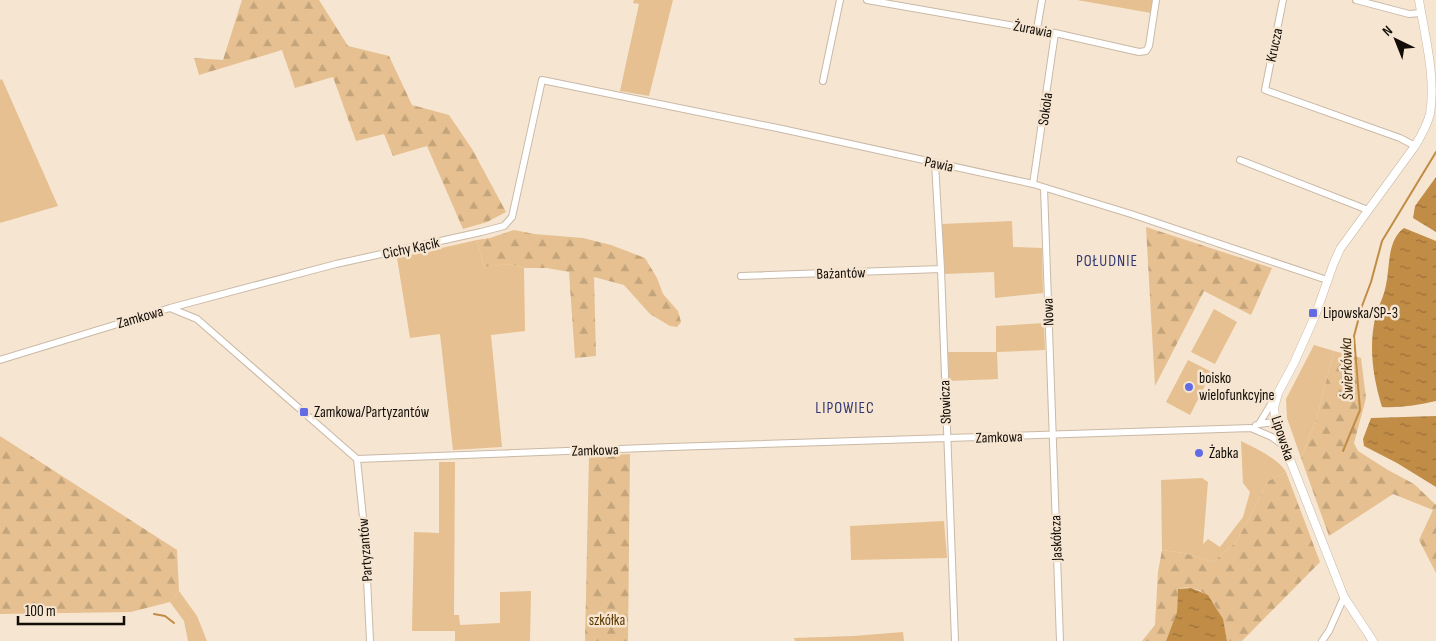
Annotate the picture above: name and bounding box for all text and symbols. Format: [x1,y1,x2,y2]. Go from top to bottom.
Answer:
north arrow [1371,15,1421,65]
street label: Żurawia [1012,16,1054,43]
text: N [1379,22,1396,40]
street label: Krucza [1262,26,1287,64]
street label: Sokola [1034,91,1057,127]
street label: Pawia [923,152,955,177]
street label: Cichy Kącik [381,233,442,264]
district label: POŁUDNIE [1076,252,1138,271]
street label: Bażantów [816,263,867,284]
street label: Nowa [1039,298,1058,326]
street label: Zamkowa [115,302,166,333]
place label: Lipowska/SP-3 [1323,304,1398,323]
marker: Lipowska/SP-3 [1307,307,1319,319]
water label: Świerkówka [1337,337,1358,400]
place label: boisko wielofunkcyjne [1199,369,1275,405]
street label: Słowicza [935,380,956,424]
marker: boisko wielofunkcyjne [1183,381,1195,393]
district label: LIPOWIEC [815,399,875,418]
place label: Zamkowa/Partyzantów [314,403,430,422]
marker: Zamkowa/Partyzantów [298,406,310,418]
street label: Lipowska [1266,413,1299,463]
street label: Zamkowa [975,427,1023,448]
street label: Zamkowa [571,440,619,461]
place label: Żabka [1209,444,1239,463]
marker: Żabka [1193,447,1205,459]
street label: Jaskółcza [1046,515,1067,562]
street label: Partyzantów [354,517,377,582]
scale bar [18,594,124,626]
text: 100 m [25,602,56,621]
park label: szkółka [589,611,626,630]

